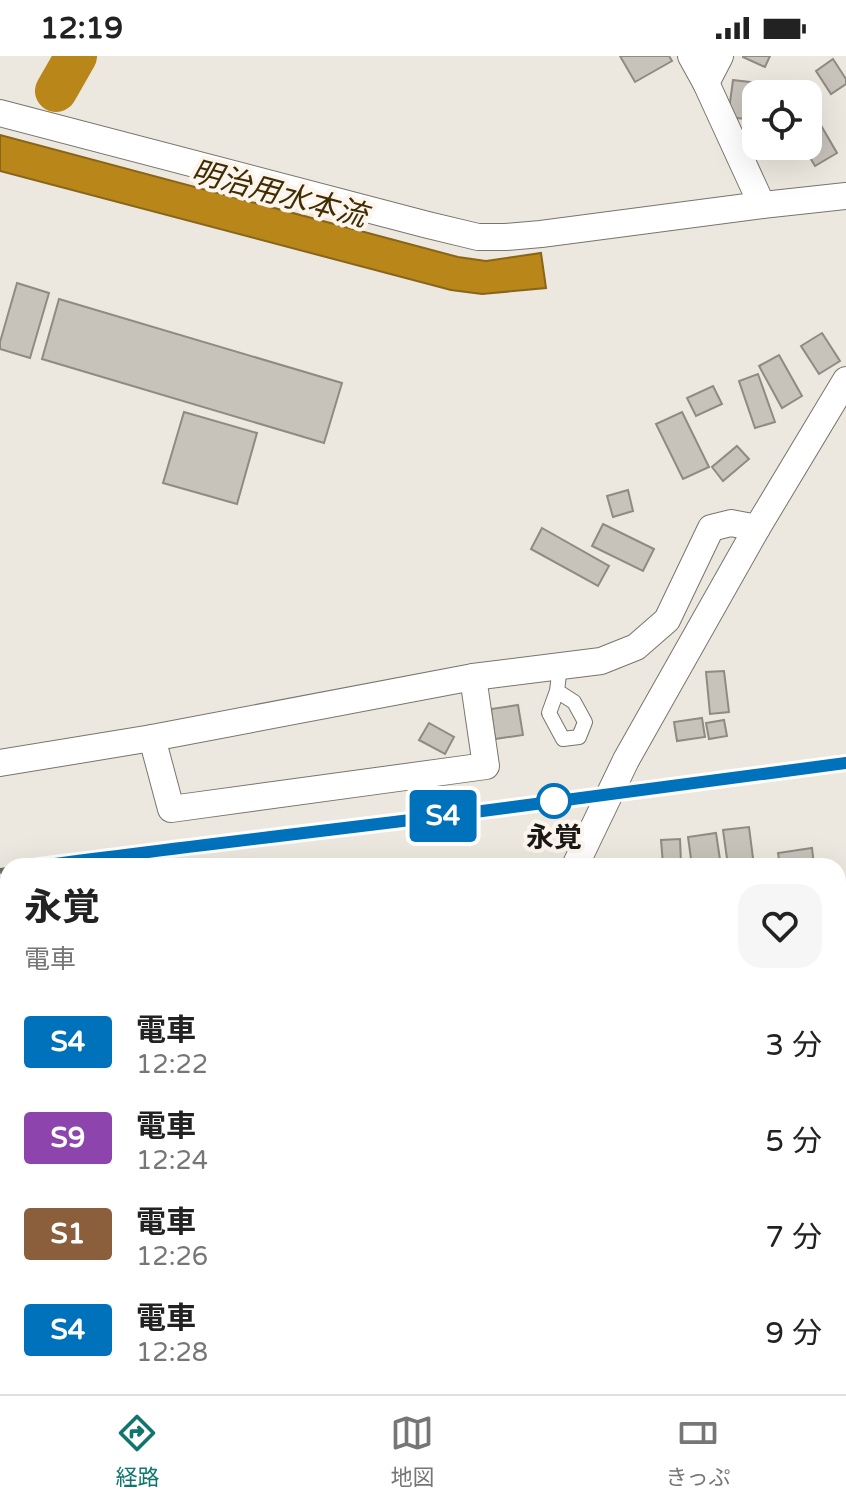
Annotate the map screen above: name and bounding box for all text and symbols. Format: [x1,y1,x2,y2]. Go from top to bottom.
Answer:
text: 12:19 [40,10,123,47]
map controls [742,80,822,160]
button: locate [742,80,822,160]
water label: 明治用水本流 [187,153,375,236]
marker: 永覚 [537,784,571,818]
line badge: S4 [407,790,479,842]
text: S4 [426,799,460,833]
place label: 永覚 [526,821,582,855]
button: heart [738,884,822,968]
text: 永覚 [24,885,100,931]
text: 電車 [24,944,76,975]
text: 電車 [136,1012,196,1049]
text: S4 [51,1025,85,1059]
text: 3 分 [765,1027,822,1064]
text: 12:22 [136,1049,208,1080]
text: 電車 [136,1108,196,1145]
text: S9 [51,1121,85,1155]
text: 5 分 [765,1123,822,1160]
text: 12:24 [136,1145,208,1176]
text: 電車 [136,1204,196,1241]
text: S1 [51,1217,85,1251]
text: 7 分 [765,1219,822,1256]
text: 12:26 [136,1241,208,1272]
text: 電車 [136,1300,196,1337]
text: S4 [51,1313,85,1347]
text: 9 分 [765,1315,822,1352]
text: 12:28 [136,1337,208,1368]
tab: 経路 [115,1411,159,1491]
tab: 地図 [390,1411,434,1491]
tab: きっぷ [665,1411,731,1491]

